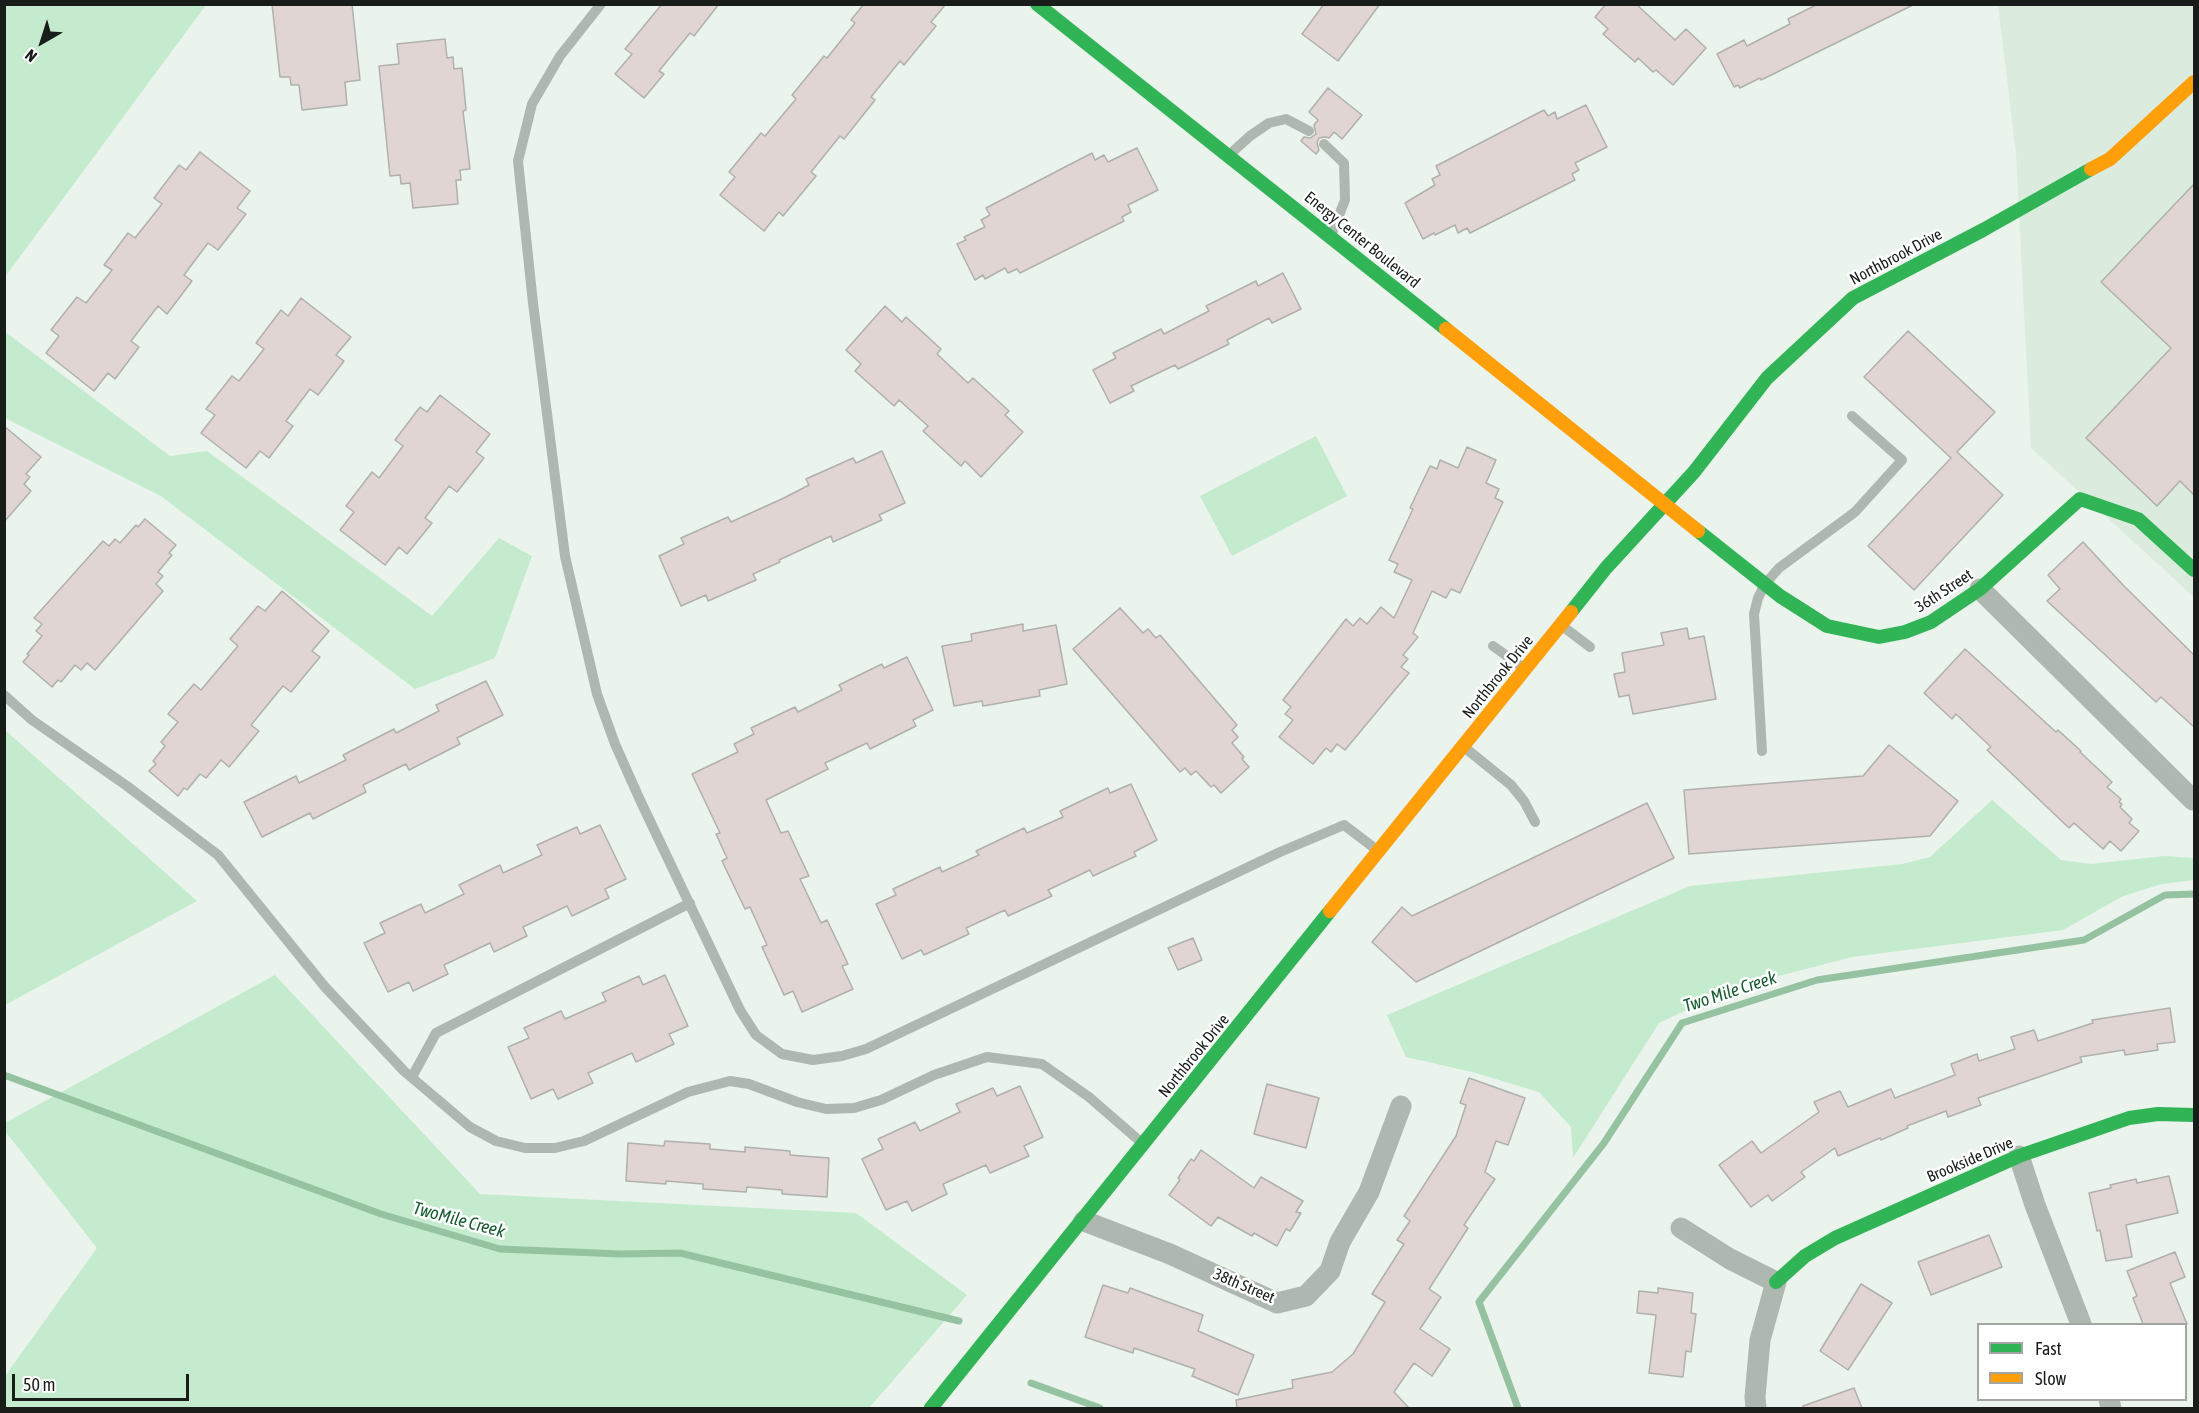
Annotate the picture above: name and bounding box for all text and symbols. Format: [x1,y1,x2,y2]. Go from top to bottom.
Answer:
north arrow [12,12,72,72]
text: N [21,46,40,66]
street label: Energy Center Boulevard [1300,188,1424,292]
street label: Northbrook Drive [1847,225,1945,289]
street label: 36th Street [1912,565,1976,617]
street label: Northbrook Drive [1459,632,1537,722]
water label: Two Mile Creek [1681,967,1779,1017]
street label: Northbrook Drive [1155,1011,1233,1101]
street label: Brookside Drive [1924,1133,2016,1187]
water label: TwoMile Creek [411,1197,507,1243]
street label: 38th Street [1210,1265,1278,1307]
legend [1977,1323,2187,1401]
text: Fast [2035,1338,2062,1359]
scale bar [15,1362,192,1400]
text: Slow [2035,1368,2066,1389]
text: 50 m [23,1374,55,1395]

